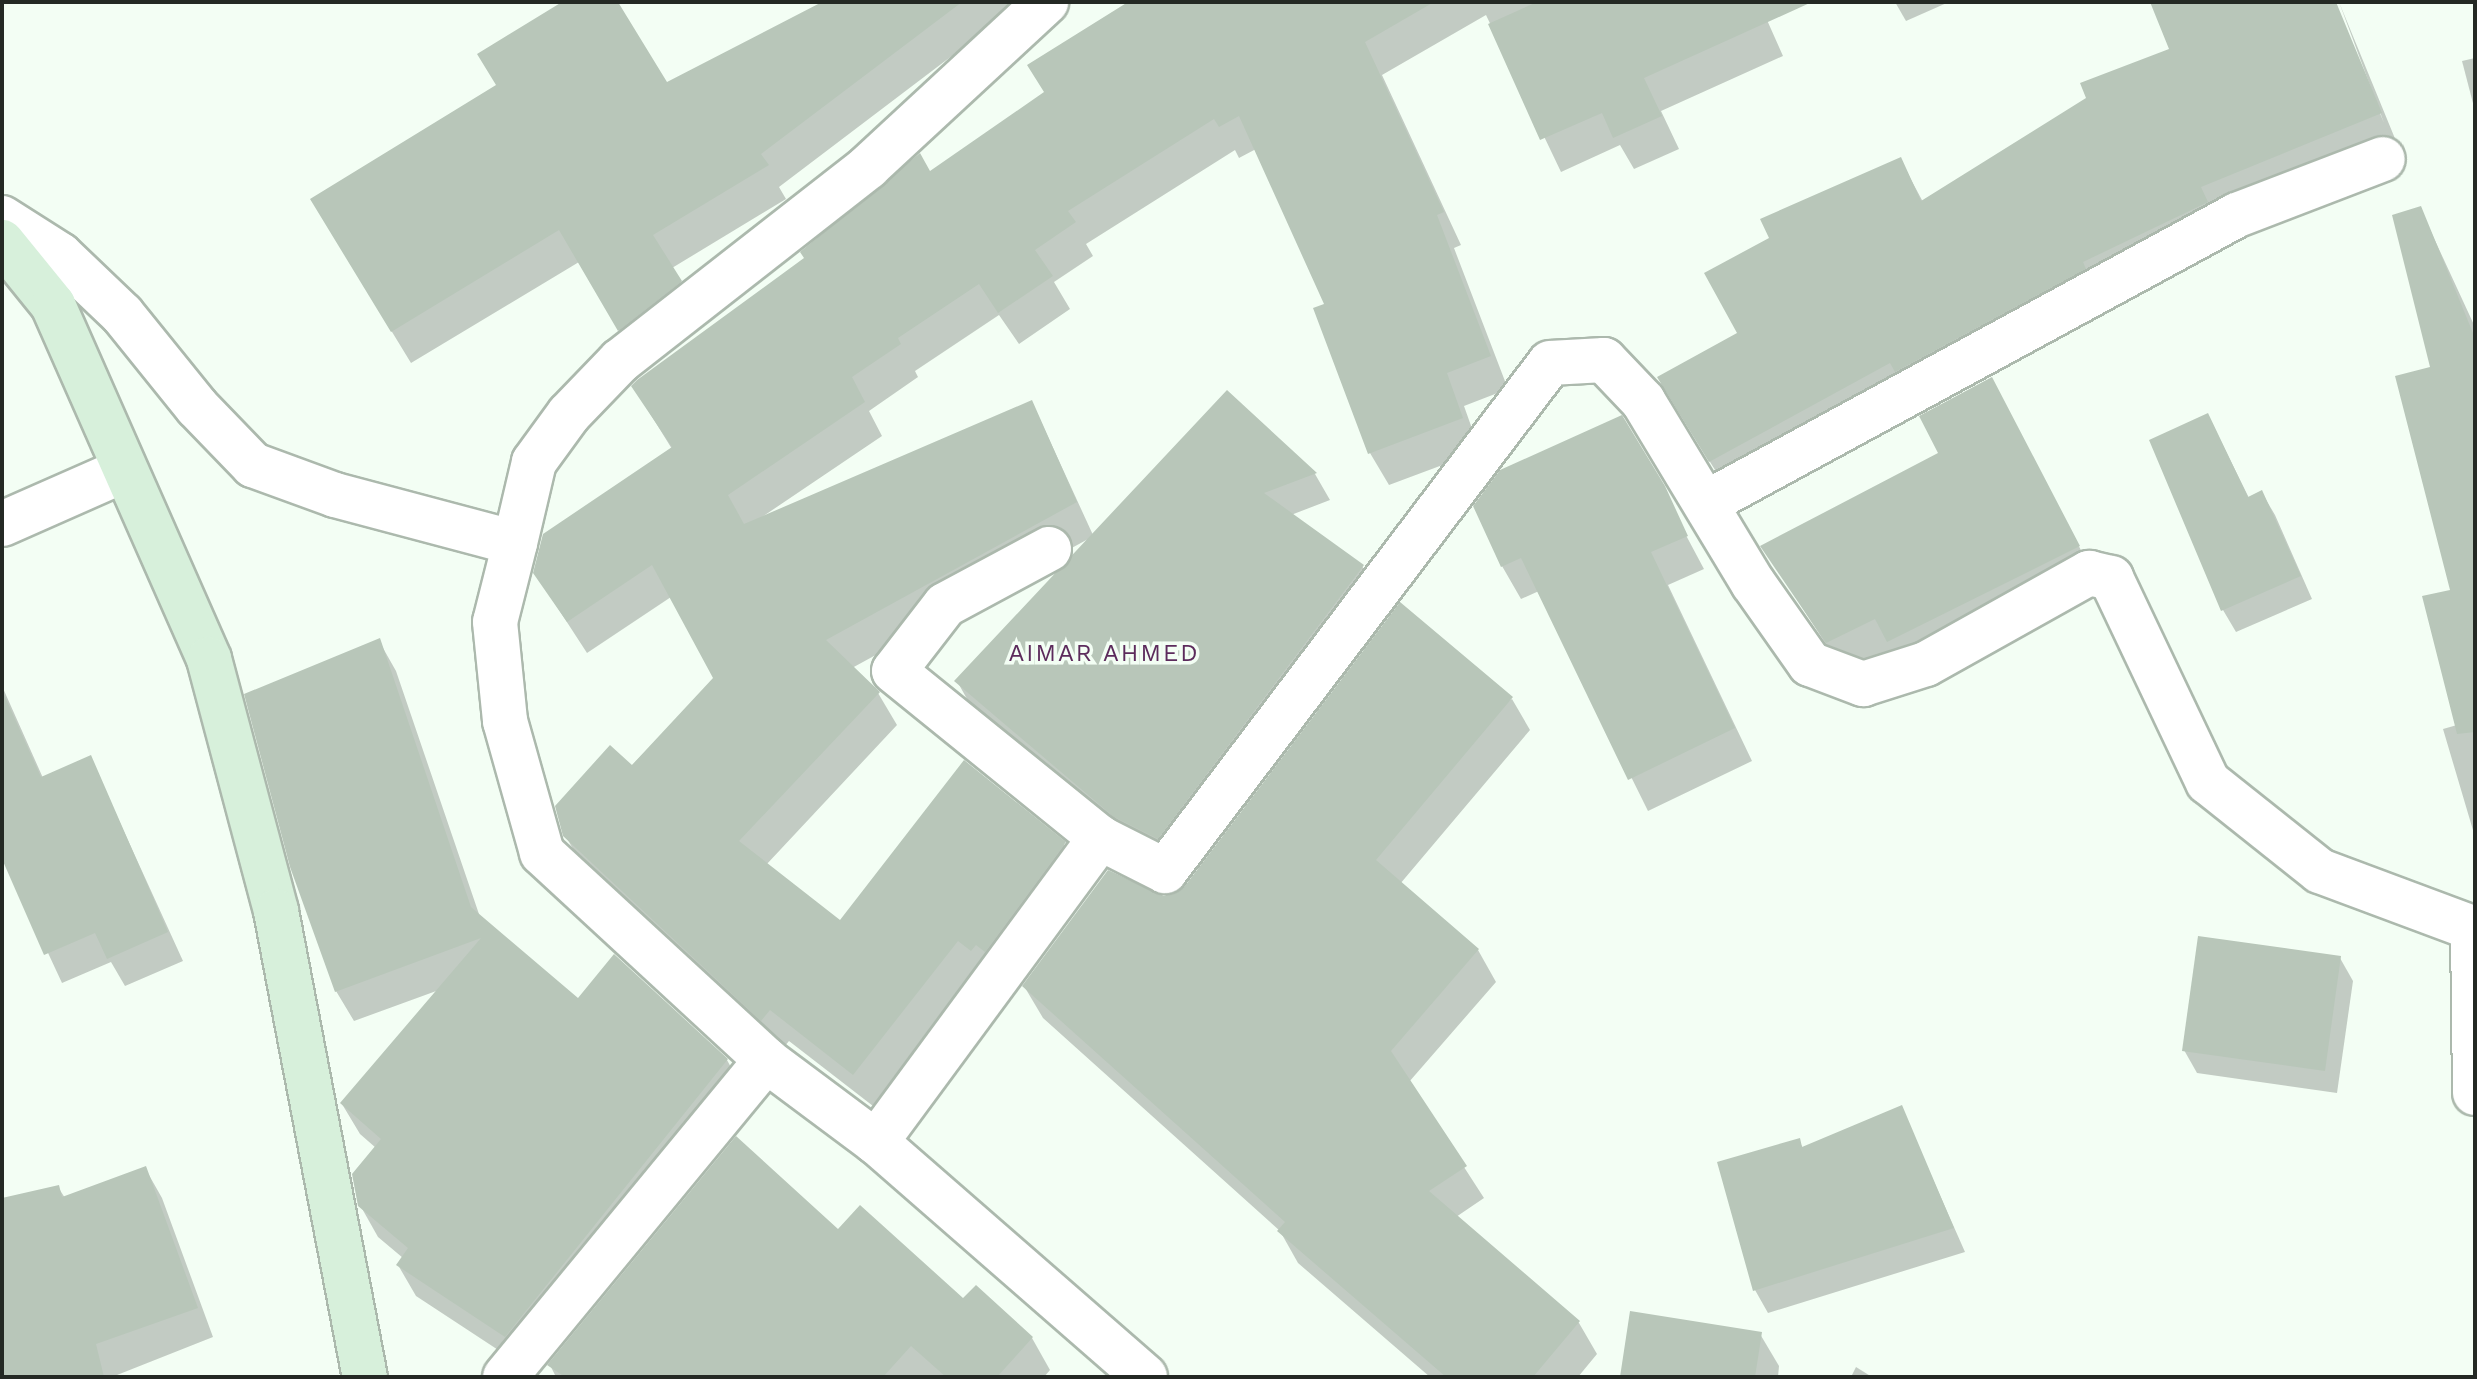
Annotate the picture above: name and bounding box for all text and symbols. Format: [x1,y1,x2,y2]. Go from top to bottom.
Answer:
district label: AIMAR AHMED [1008,640,1200,668]

